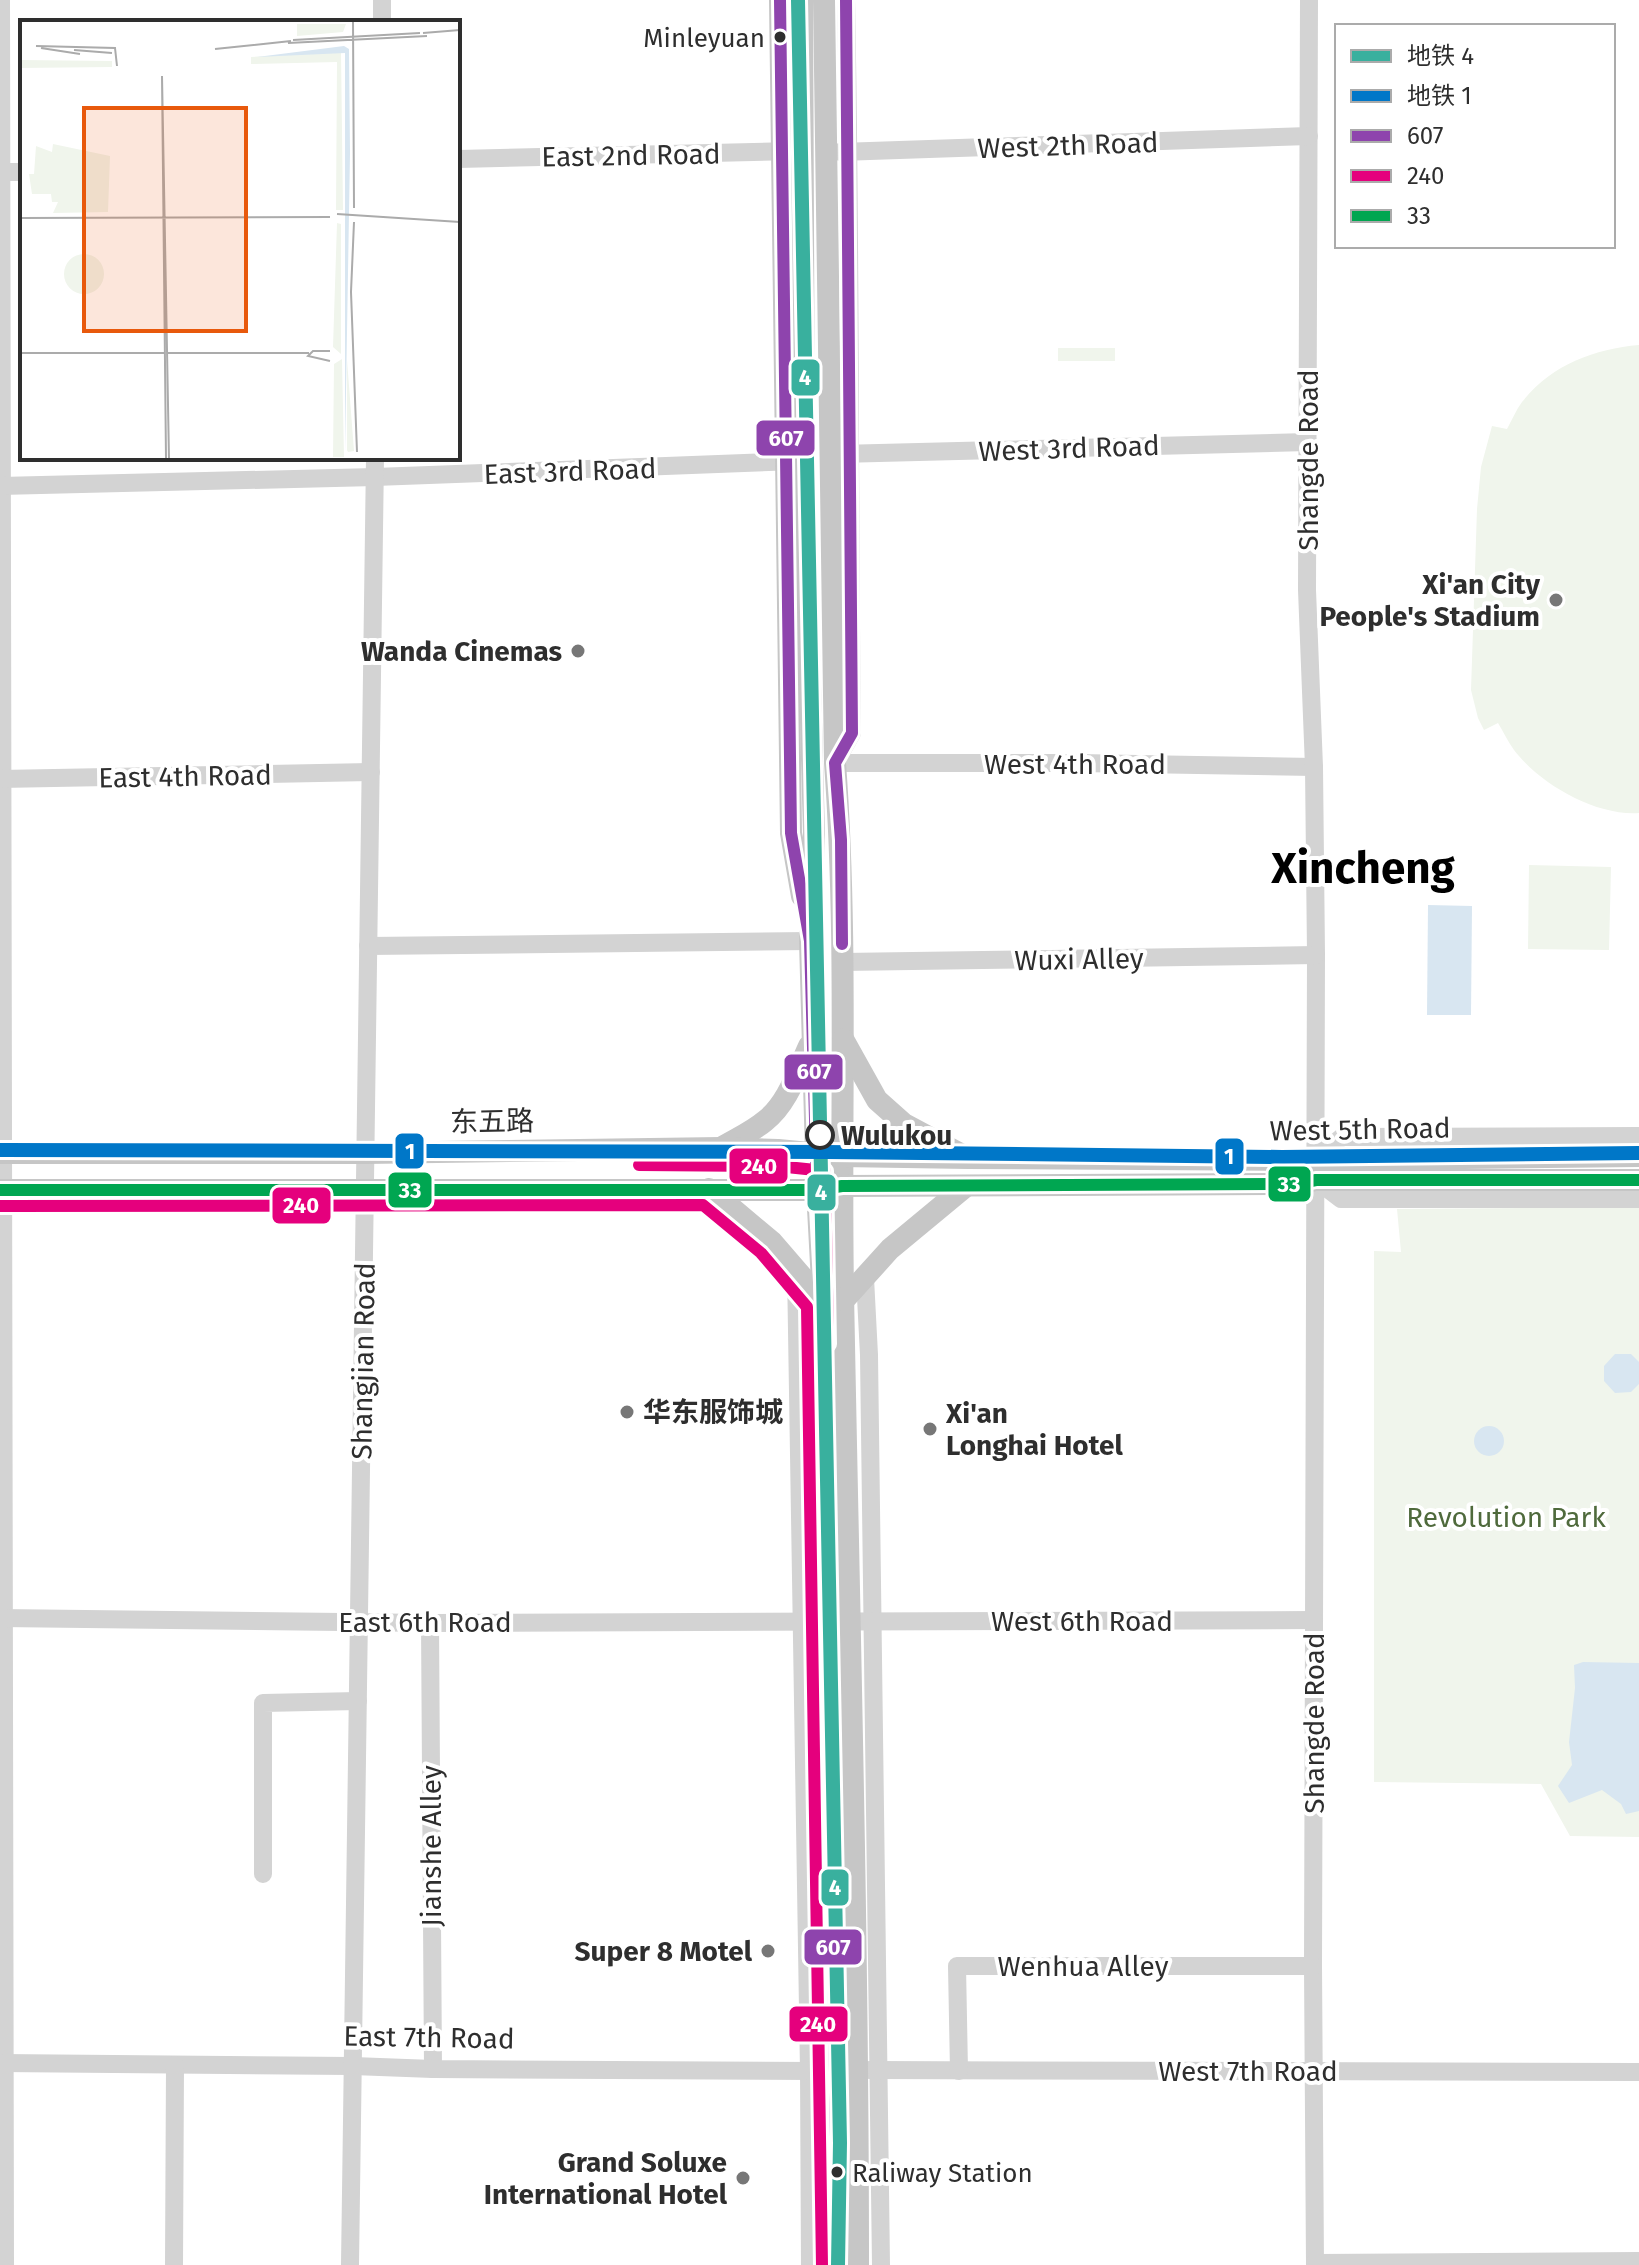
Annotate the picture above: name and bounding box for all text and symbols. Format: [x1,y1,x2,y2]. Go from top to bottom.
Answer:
inset map [20,20,460,460]
place label: Minleyuan [643,23,765,54]
legend [1335,24,1615,248]
marker: Minleyuan [772,29,788,45]
text: 地铁 4 [1407,42,1474,70]
text: 地铁 1 [1407,82,1472,110]
text: 607 [1407,122,1443,150]
street label: West 2th Road [977,126,1159,165]
street label: East 2nd Road [541,137,721,174]
text: 240 [1407,162,1444,190]
text: 33 [1407,202,1431,230]
line badge: 4 [790,358,821,397]
text: 4 [799,364,811,391]
street label: Shangde Road [1292,369,1325,551]
line badge: 607 [755,419,816,457]
text: 607 [768,425,804,452]
street label: West 3rd Road [978,429,1160,468]
street label: East 3rd Road [483,452,657,491]
place label: Xi'an City People's Stadium [1319,568,1540,633]
marker: Xi'an City People's Stadium [1547,591,1565,609]
place label: Wanda Cinemas [361,635,562,668]
marker: Wanda Cinemas [569,642,587,660]
street label: West 4th Road [984,748,1166,781]
street label: East 4th Road [98,758,272,795]
district label: Xincheng [1270,842,1456,895]
street label: Wuxi Alley [1014,942,1144,977]
line badge: 607 [783,1053,844,1091]
text: 607 [796,1058,832,1085]
street label: 东五路 [450,1104,534,1139]
street label: West 5th Road [1269,1111,1451,1148]
place label: Wulukou [841,1119,952,1152]
marker: Wulukou [806,1121,834,1149]
line badge: 1 [394,1132,425,1170]
line badge: 1 [1214,1137,1245,1176]
text: 1 [405,1138,415,1165]
text: 1 [1224,1143,1234,1170]
line badge: 240 [728,1147,789,1185]
text: 240 [741,1153,777,1180]
line badge: 33 [1267,1165,1312,1203]
line badge: 33 [387,1171,433,1209]
text: 33 [1277,1171,1300,1198]
line badge: 4 [806,1173,837,1212]
text: 33 [398,1177,421,1204]
text: 4 [815,1179,827,1206]
line badge: 240 [271,1186,332,1225]
text: 240 [283,1192,319,1219]
street label: Shangjian Road [345,1262,382,1460]
place label: 华东服饰城 [643,1396,783,1429]
place label: Xi'an Longhai Hotel [945,1397,1123,1462]
marker: 华东服饰城 [618,1403,636,1421]
marker: Xi'an Longhai Hotel [921,1420,939,1438]
park label: Revolution Park [1406,1501,1606,1534]
street label: West 6th Road [991,1605,1173,1638]
street label: East 6th Road [338,1606,512,1639]
street label: Shangde Road [1298,1632,1331,1814]
street label: Jianshe Alley [415,1765,448,1927]
line badge: 4 [820,1868,850,1907]
text: 4 [829,1874,841,1901]
line badge: 607 [803,1928,863,1966]
text: 607 [815,1934,851,1961]
place label: Super 8 Motel [575,1935,753,1968]
marker: Super 8 Motel [759,1942,777,1960]
street label: Wenhua Alley [997,1950,1169,1983]
line badge: 240 [788,2005,849,2043]
text: 240 [800,2011,836,2038]
street label: East 7th Road [343,2020,515,2055]
street label: West 7th Road [1158,2055,1338,2088]
place label: Grand Soluxe International Hotel [484,2146,728,2211]
place label: Raliway Station [852,2158,1033,2189]
marker: Raliway Station [829,2164,845,2180]
marker: Grand Soluxe International Hotel [734,2169,752,2187]

